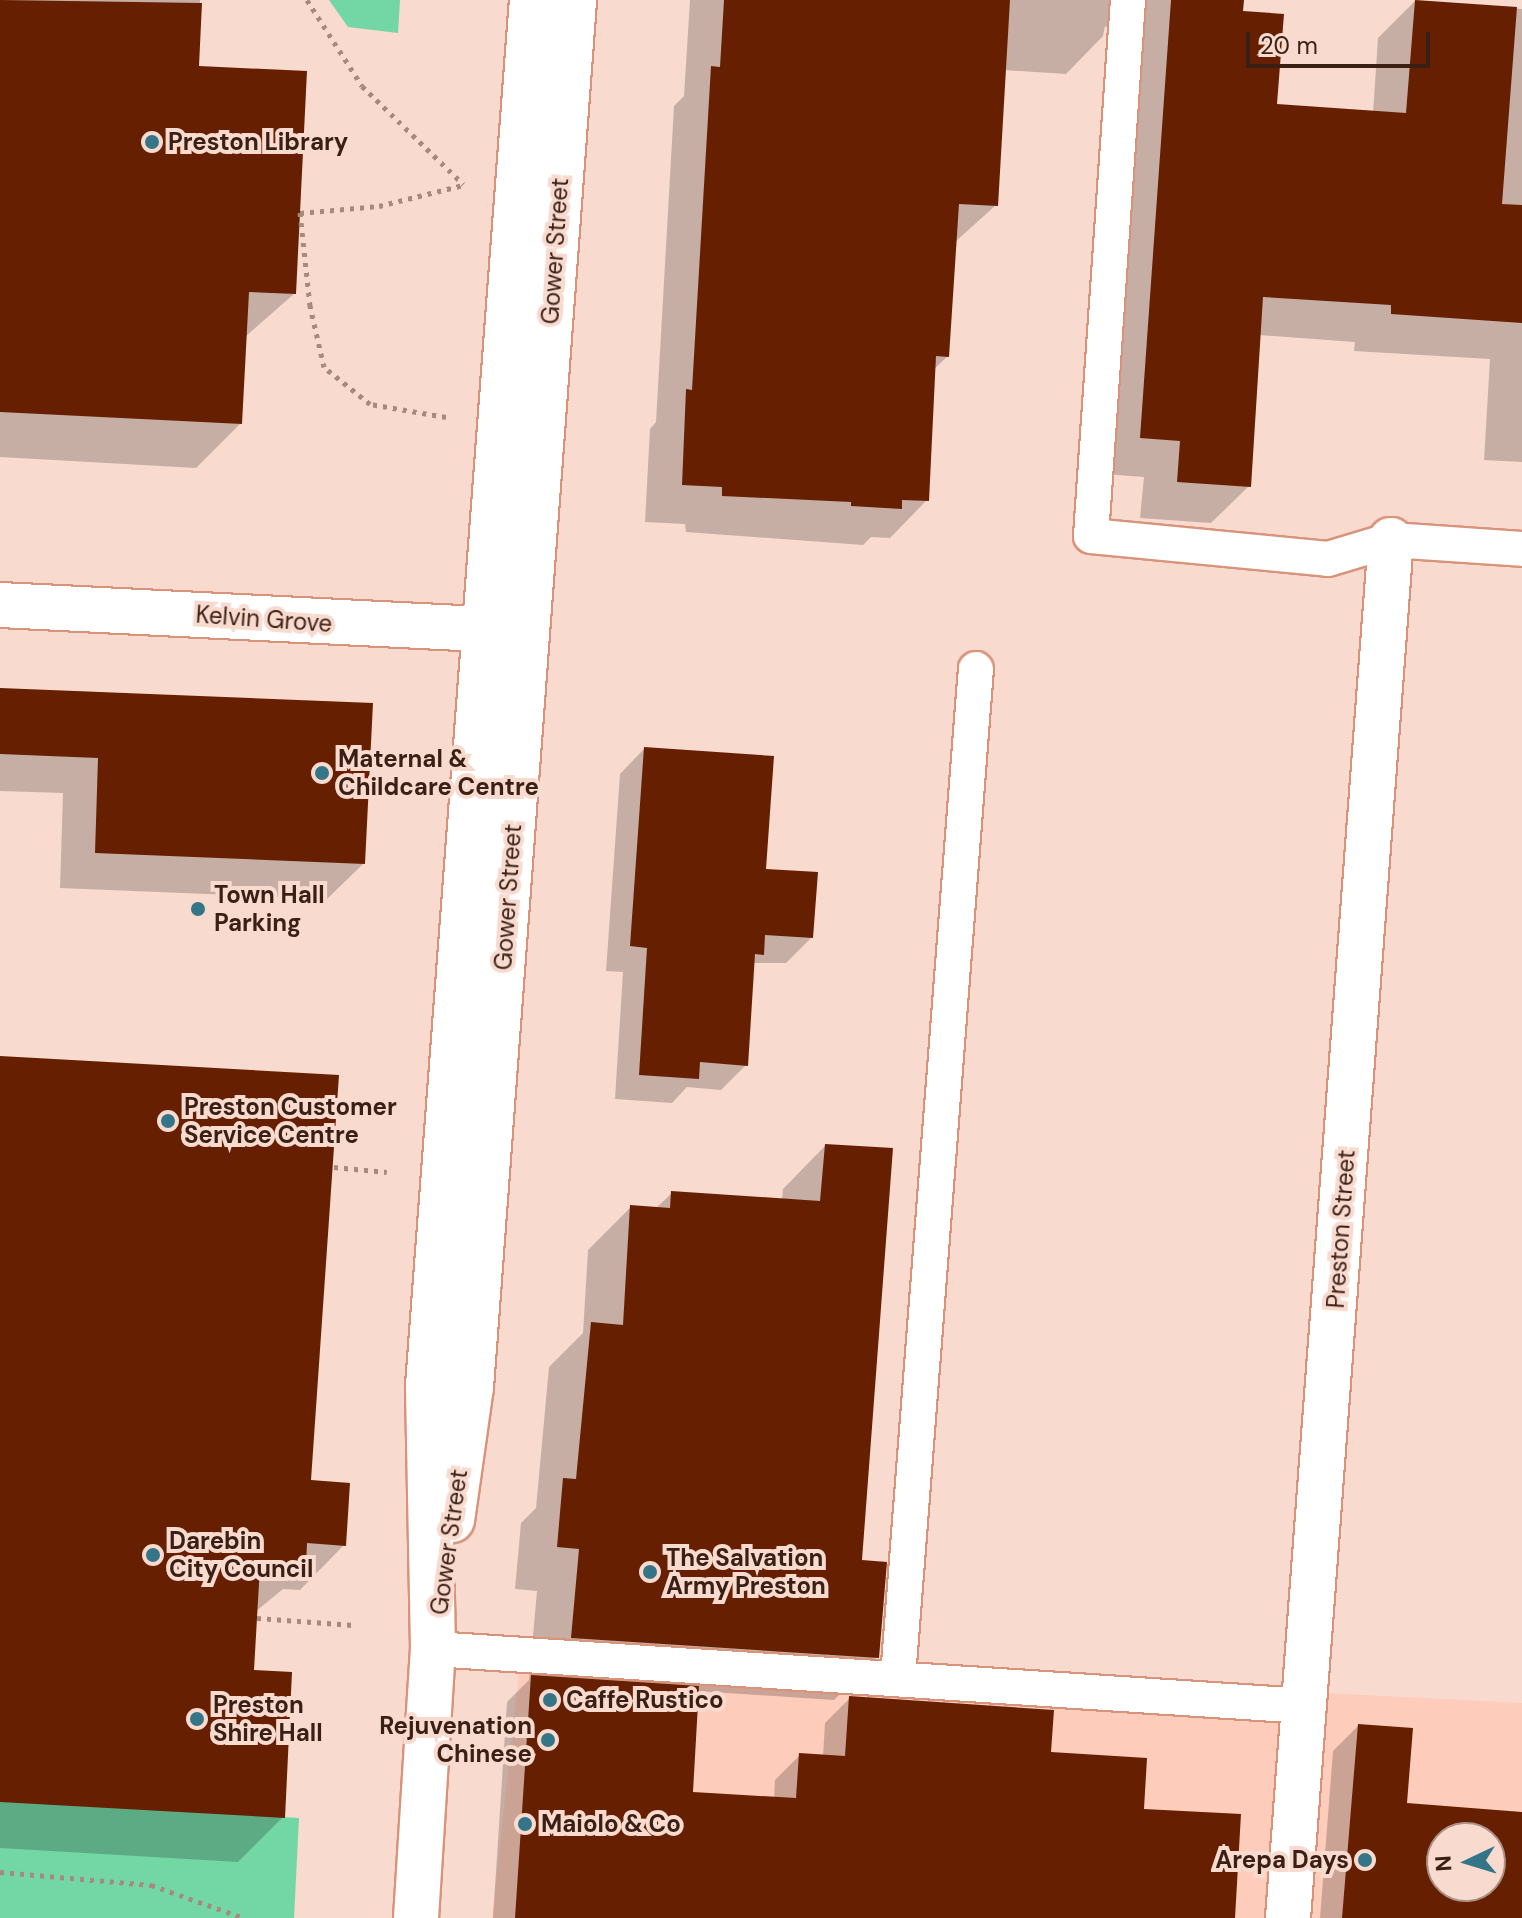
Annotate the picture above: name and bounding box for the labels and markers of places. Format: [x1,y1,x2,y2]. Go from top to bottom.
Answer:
place label: Preston Library [168,128,348,156]
marker: Preston Library [143,133,161,151]
place label: Maternal & Childcare Centre [338,745,539,801]
marker: Maternal & Childcare Centre [313,764,331,782]
place label: Town Hall Parking [214,881,325,937]
marker: Town Hall Parking [189,900,207,918]
place label: Preston Customer Service Centre [184,1093,397,1149]
marker: Preston Customer Service Centre [159,1112,177,1130]
place label: Darebin City Council [169,1527,313,1583]
place label: The Salvation Army Preston [666,1544,826,1600]
marker: Darebin City Council [144,1546,162,1564]
marker: The Salvation Army Preston [641,1563,659,1581]
place label: Caffe Rustico [566,1686,724,1714]
place label: Preston Shire Hall [213,1691,323,1747]
marker: Caffe Rustico [541,1691,559,1709]
marker: Preston Shire Hall [188,1710,206,1728]
place label: Rejuvenation Chinese [379,1712,532,1768]
marker: Rejuvenation Chinese [539,1731,557,1749]
place label: Maiolo & Co [541,1810,681,1838]
marker: Maiolo & Co [516,1815,534,1833]
place label: Arepa Days [1215,1846,1349,1874]
marker: Arepa Days [1356,1851,1374,1869]

